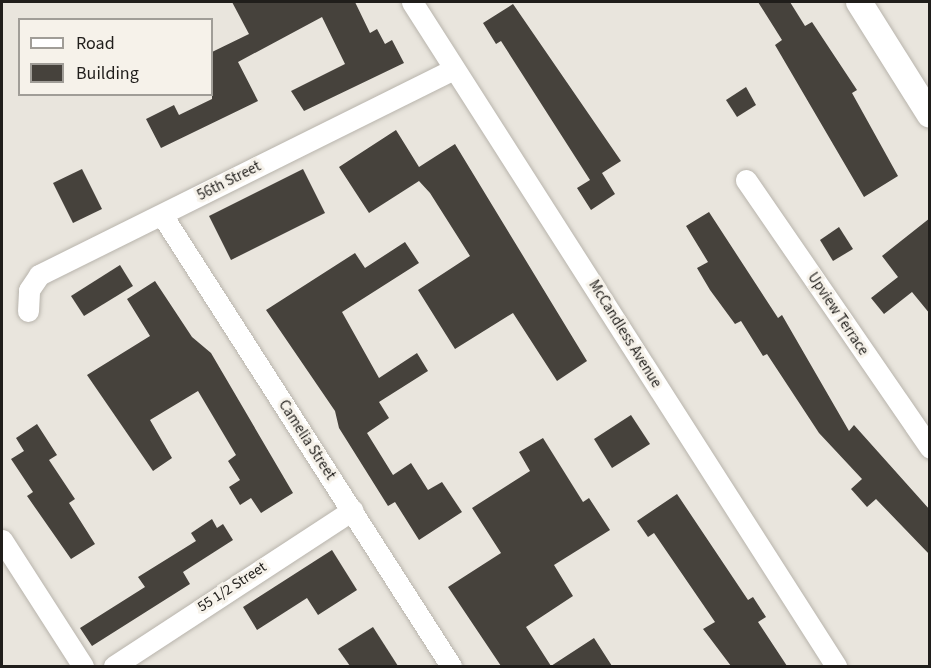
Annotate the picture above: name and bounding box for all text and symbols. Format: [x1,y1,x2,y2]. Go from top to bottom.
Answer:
legend [18,18,213,96]
text: Road [76,31,115,56]
text: Building [76,61,139,86]
street label: 56th Street [194,157,264,205]
street label: Upview Terrace [804,269,872,359]
street label: McCandless Avenue [585,277,665,391]
street label: Camelia Street [274,397,340,483]
street label: 55 1/2 Street [194,558,270,616]

